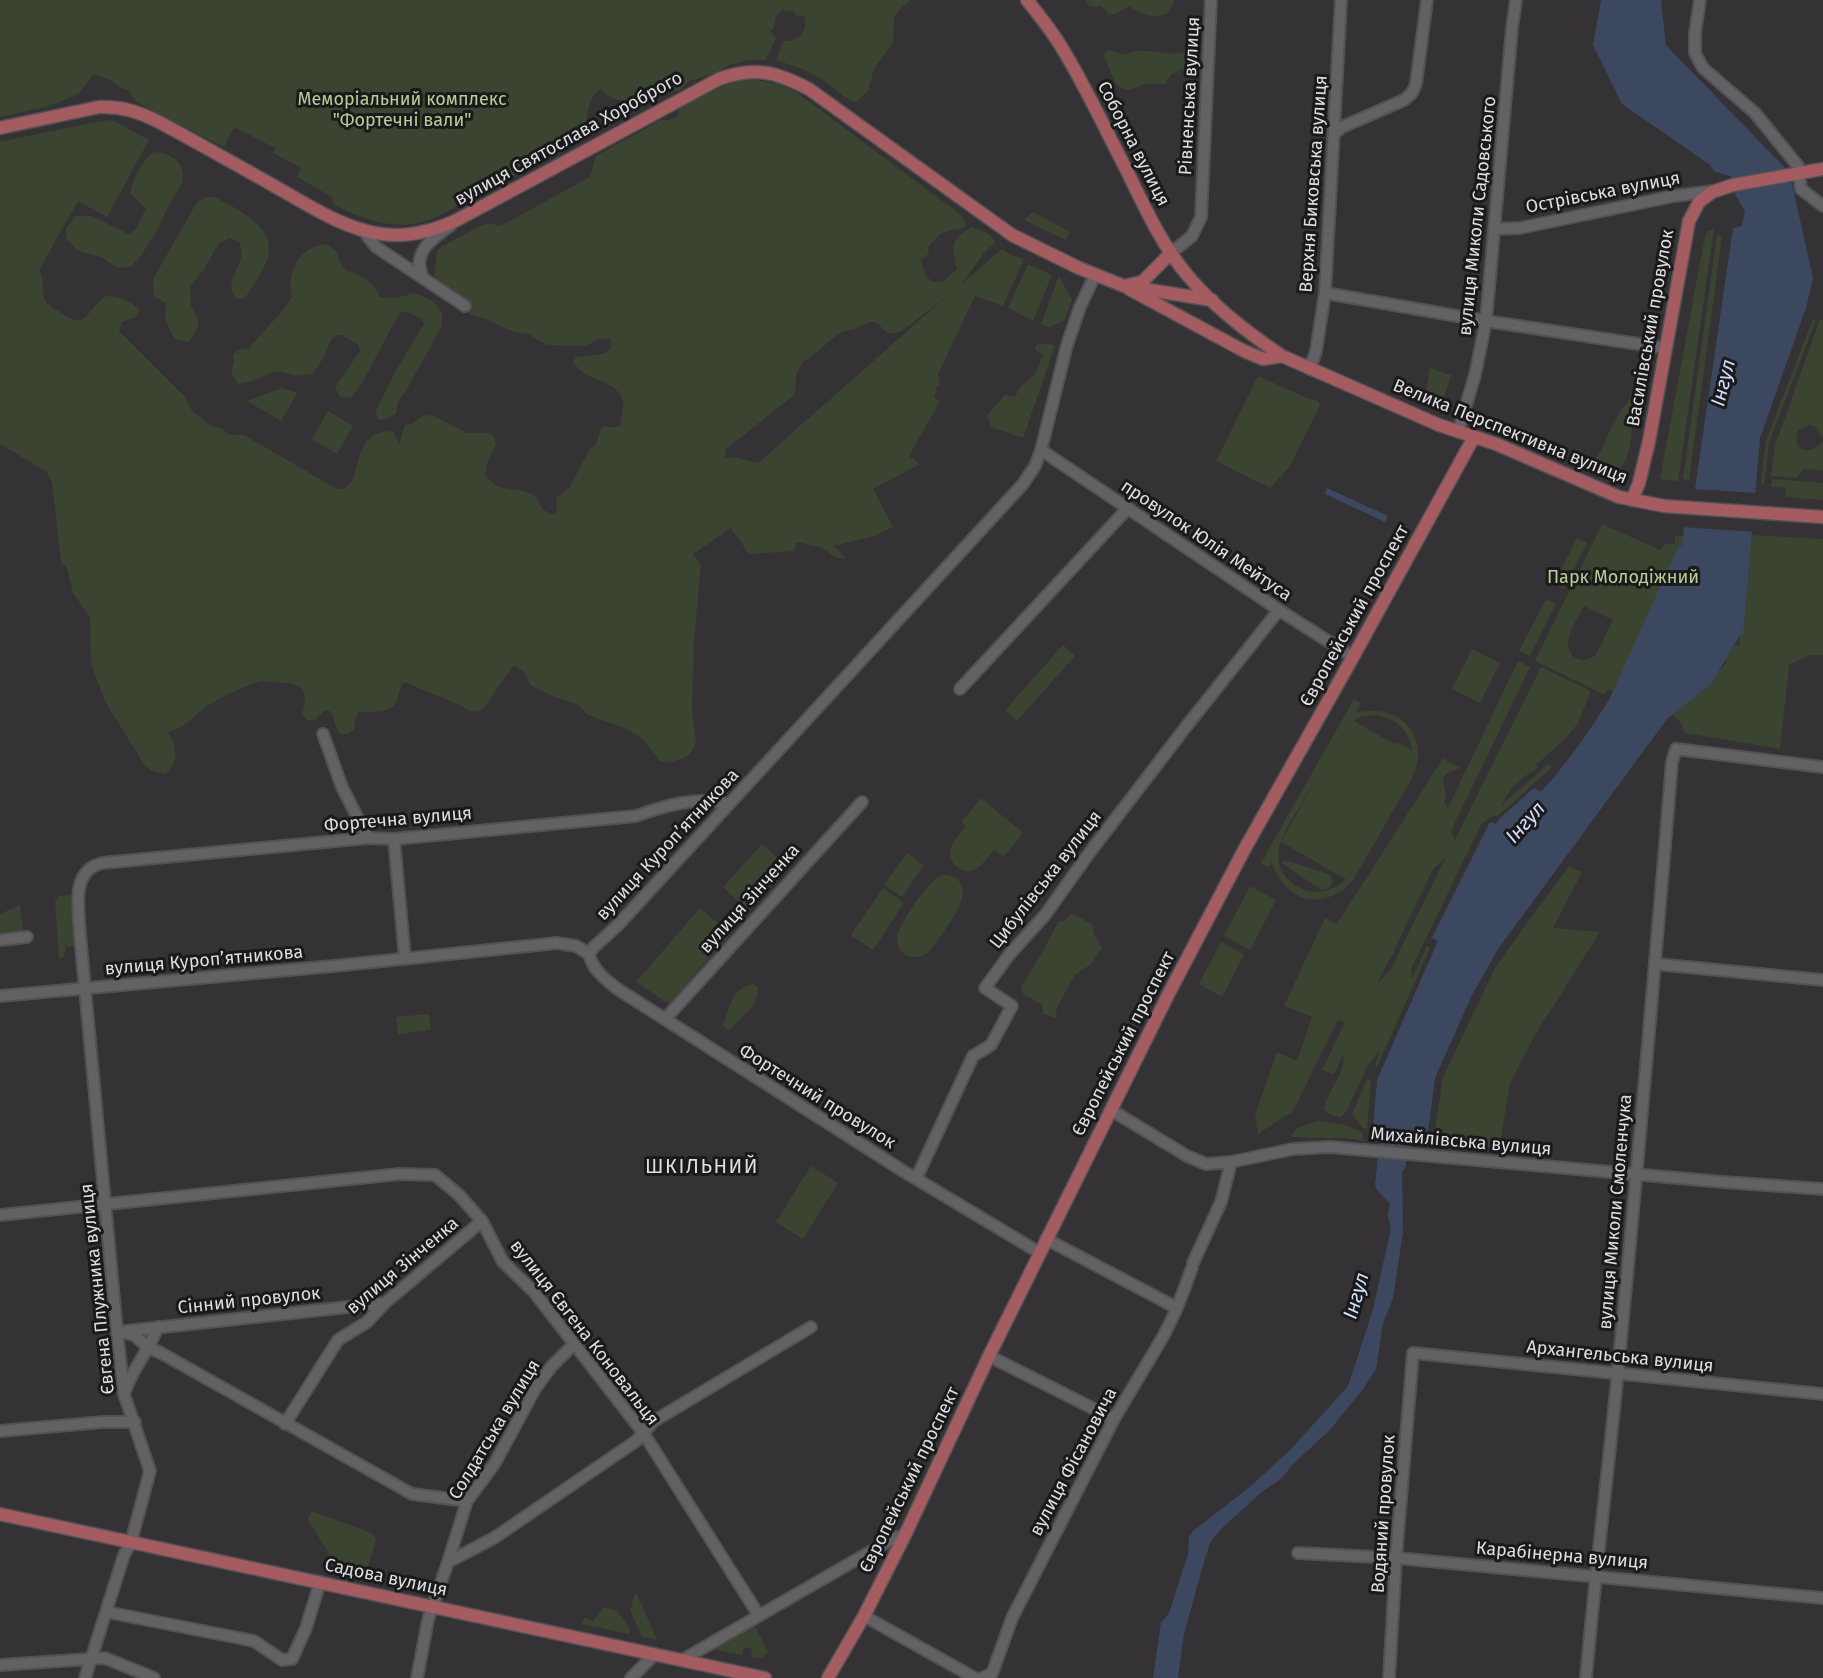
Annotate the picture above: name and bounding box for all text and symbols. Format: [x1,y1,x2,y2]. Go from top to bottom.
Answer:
street label: Рівненська вулиця [1175,16,1205,176]
street label: вулиця Святослава Хороброго [451,67,687,211]
street label: Верхня Биковська вулиця [1296,74,1332,294]
street label: Соборна вулиця [1092,78,1174,210]
park label: Меморіальний комплекс "Фортечні вали" [297,89,507,132]
street label: вулиця Миколи Садовського [1455,95,1501,337]
street label: Острівська вулиця [1524,167,1682,219]
street label: Василівський провулок [1623,228,1679,428]
water label: Інгул [1707,357,1741,409]
street label: Велика Перспективна вулиця [1390,375,1630,489]
street label: провулок Юлія Мейтуса [1117,476,1295,606]
street label: Європейський проспект [1296,521,1414,711]
park label: Парк Молодіжний [1547,567,1699,589]
street label: вулиця Куропʼятникова [592,765,744,925]
water label: Інгул [1501,797,1551,849]
street label: Фортечна вулиця [323,803,473,837]
street label: Цибулівська вулиця [985,807,1107,953]
street label: вулиця Зінченка [695,840,805,958]
street label: вулиця Куропʼятникова [104,942,304,980]
street label: Європейський проспект [1068,948,1180,1140]
street label: Фортечний провулок [735,1040,899,1154]
street label: вулиця Миколи Смоленчука [1595,1093,1637,1331]
street label: Михайлівська вулиця [1370,1123,1552,1161]
district label: ШКІЛЬНИЙ [645,1155,759,1179]
street label: Євгена Плужника вулиця [76,1183,120,1395]
street label: вулиця Зінченка [343,1213,463,1319]
street label: вулиця Євгена Коновальця [505,1236,663,1430]
water label: Інгул [1339,1270,1375,1322]
street label: Сінний провулок [177,1283,321,1319]
street label: Архангельська вулиця [1525,1336,1715,1378]
street label: Солдатська вулиця [445,1356,545,1504]
street label: Європейський проспект [856,1383,964,1577]
street label: вулиця Фісановича [1026,1384,1122,1540]
street label: Водяний провулок [1368,1434,1400,1594]
street label: Карабінерна вулиця [1475,1538,1649,1574]
street label: Садова вулиця [323,1554,449,1602]

